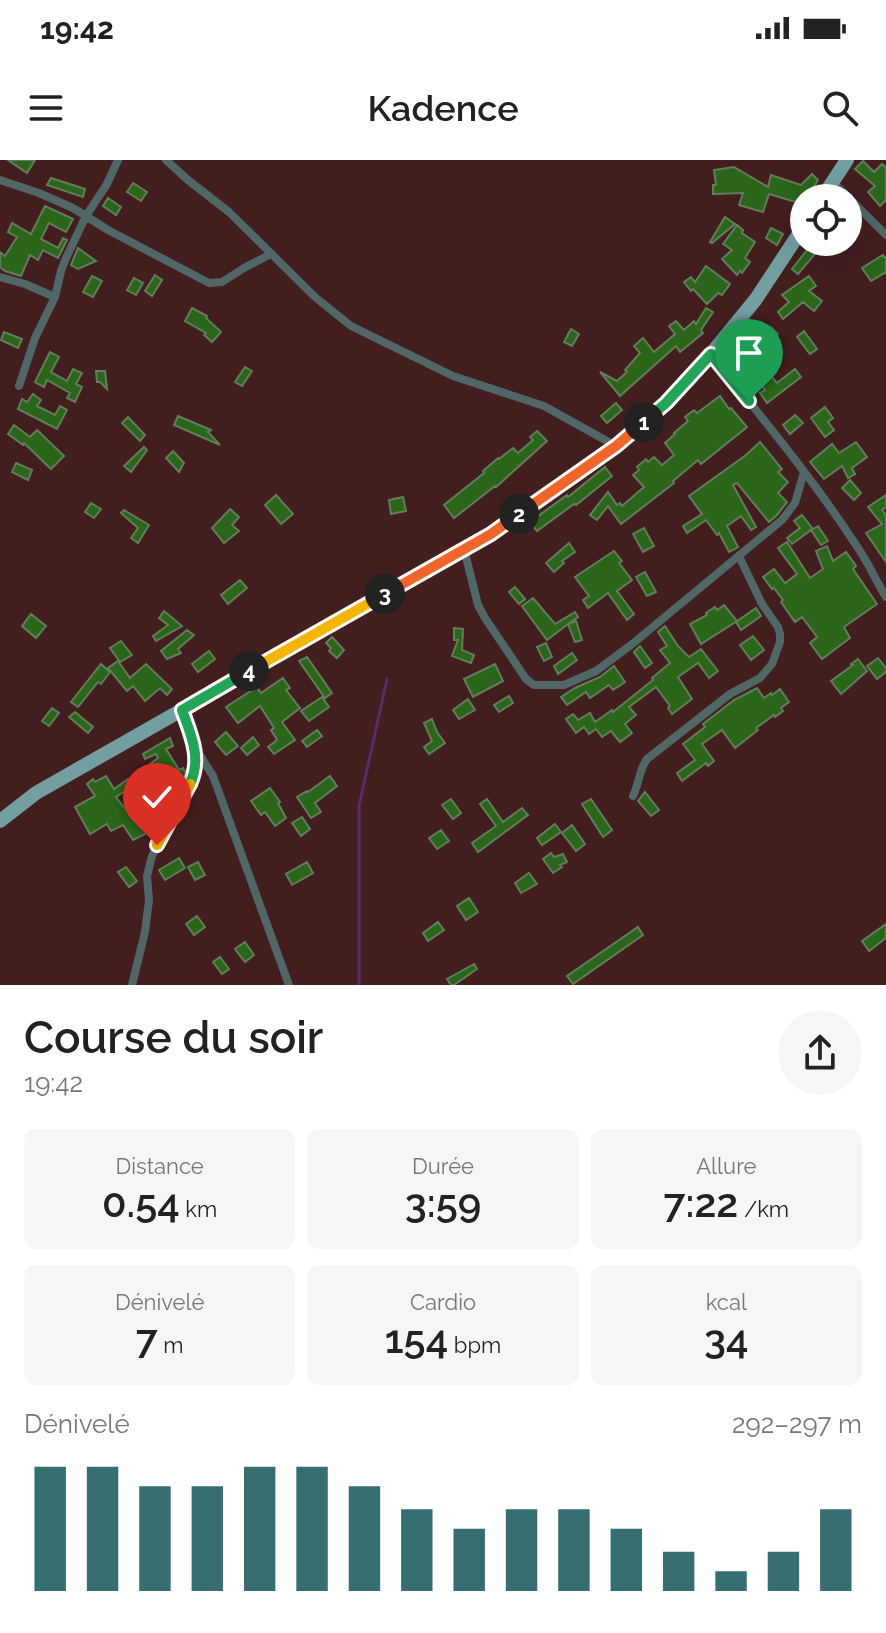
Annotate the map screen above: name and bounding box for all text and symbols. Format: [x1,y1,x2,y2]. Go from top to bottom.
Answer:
text: 19:42 [40,11,114,46]
icon: menu [24,86,68,130]
icon: search [818,86,862,130]
text: Kadence [367,87,519,129]
map controls [790,184,862,256]
button: locate [790,184,862,256]
pin [715,319,783,401]
icon: arrive [727,331,771,375]
pin: 1 [624,402,664,442]
text: 1 [639,409,649,435]
pin: 2 [499,494,539,534]
text: 2 [513,501,525,527]
pin: 3 [365,574,405,614]
text: 3 [379,581,391,607]
pin: 4 [229,651,269,691]
text: 4 [243,658,255,684]
pin [123,763,191,845]
icon: check [135,775,179,819]
button: share [778,1011,862,1095]
text: Course du soir [24,1012,323,1063]
text: 19:42 [24,1068,83,1098]
text: Distance [116,1153,204,1179]
text: Durée [412,1153,474,1179]
text: Allure [696,1153,756,1179]
text: 0.54 [102,1179,180,1226]
text: 3:59 [405,1179,481,1226]
text: 7:22 [664,1179,738,1226]
text: km [180,1196,217,1222]
text: /km [738,1196,789,1222]
text: Dénivelé [115,1289,204,1315]
text: Cardio [410,1289,476,1315]
text: kcal [706,1289,747,1315]
text: 7 [136,1315,158,1362]
text: 154 [385,1315,448,1362]
text: 34 [704,1315,749,1362]
text: m [158,1332,184,1358]
text: bpm [448,1332,501,1358]
text: Dénivelé [24,1409,130,1439]
text: 292–297 m [732,1409,862,1439]

